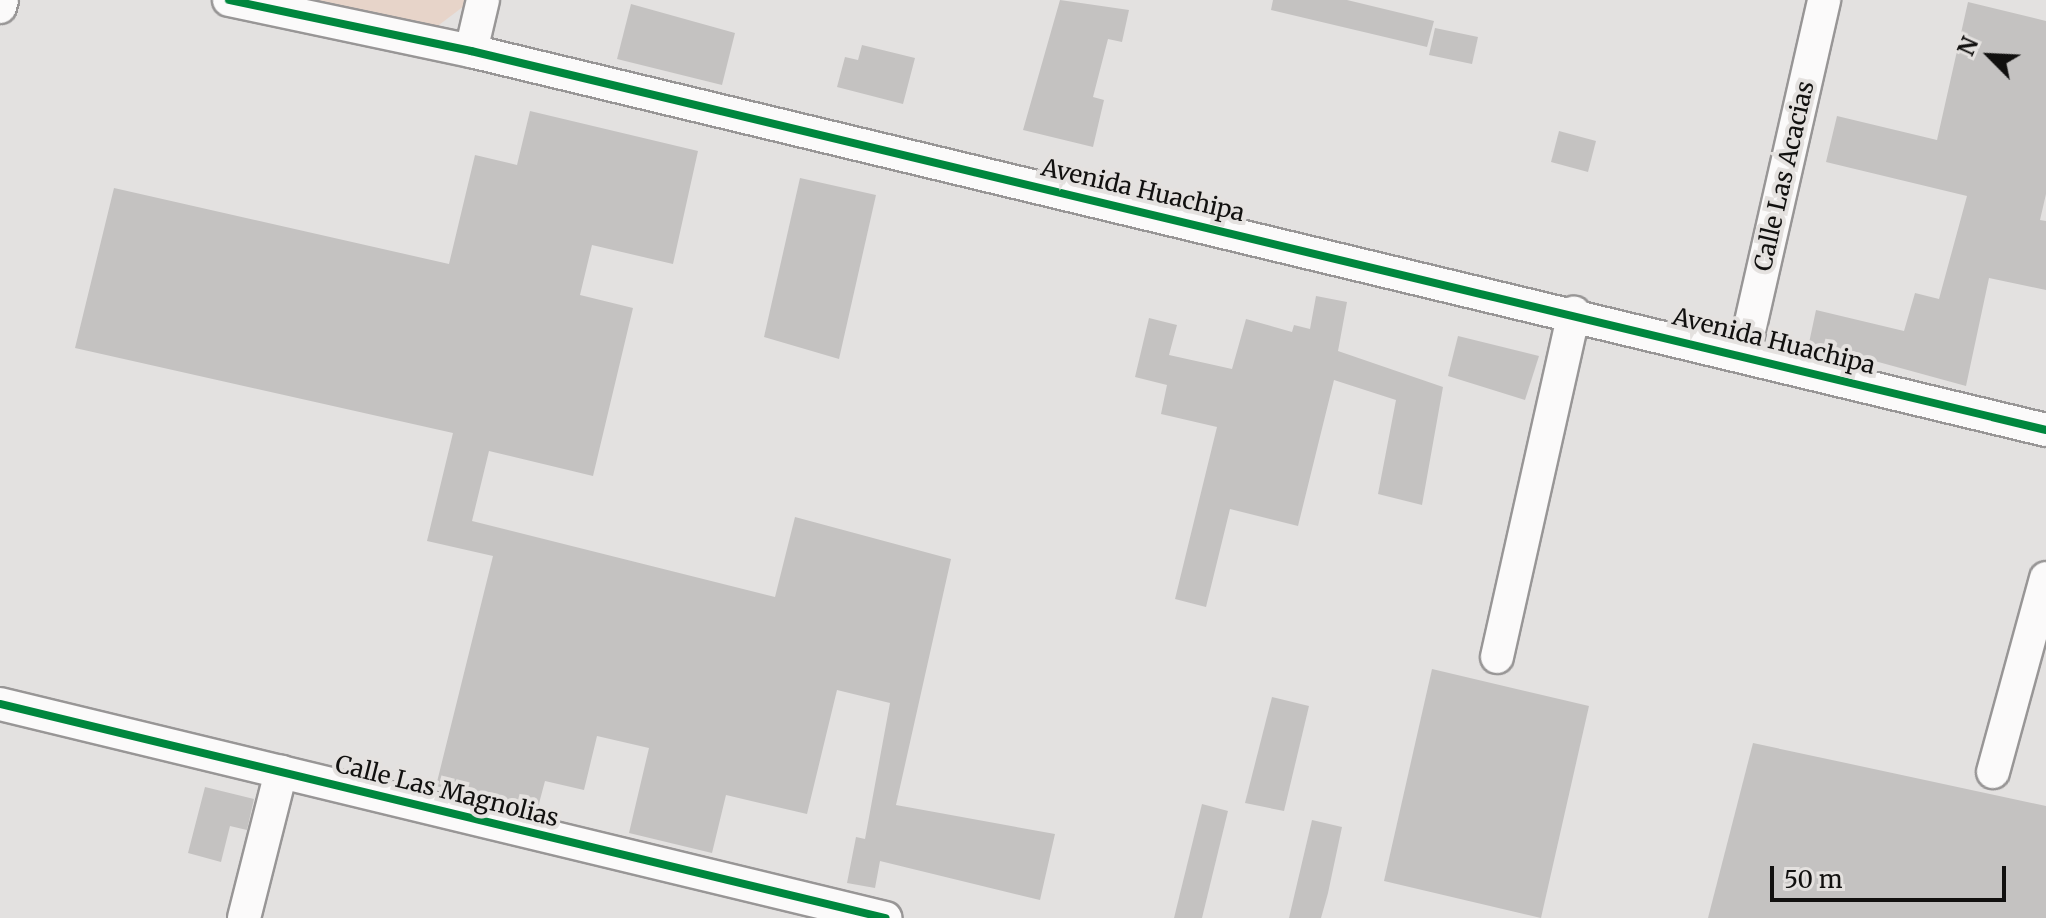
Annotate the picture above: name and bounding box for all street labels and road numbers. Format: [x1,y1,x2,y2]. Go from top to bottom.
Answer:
street label: Calle Las Acacias [1748,78,1820,274]
street label: Avenida Huachipa [1039,153,1247,227]
street label: Avenida Huachipa [1670,302,1878,380]
street label: Calle Las Magnolias [332,749,562,833]

